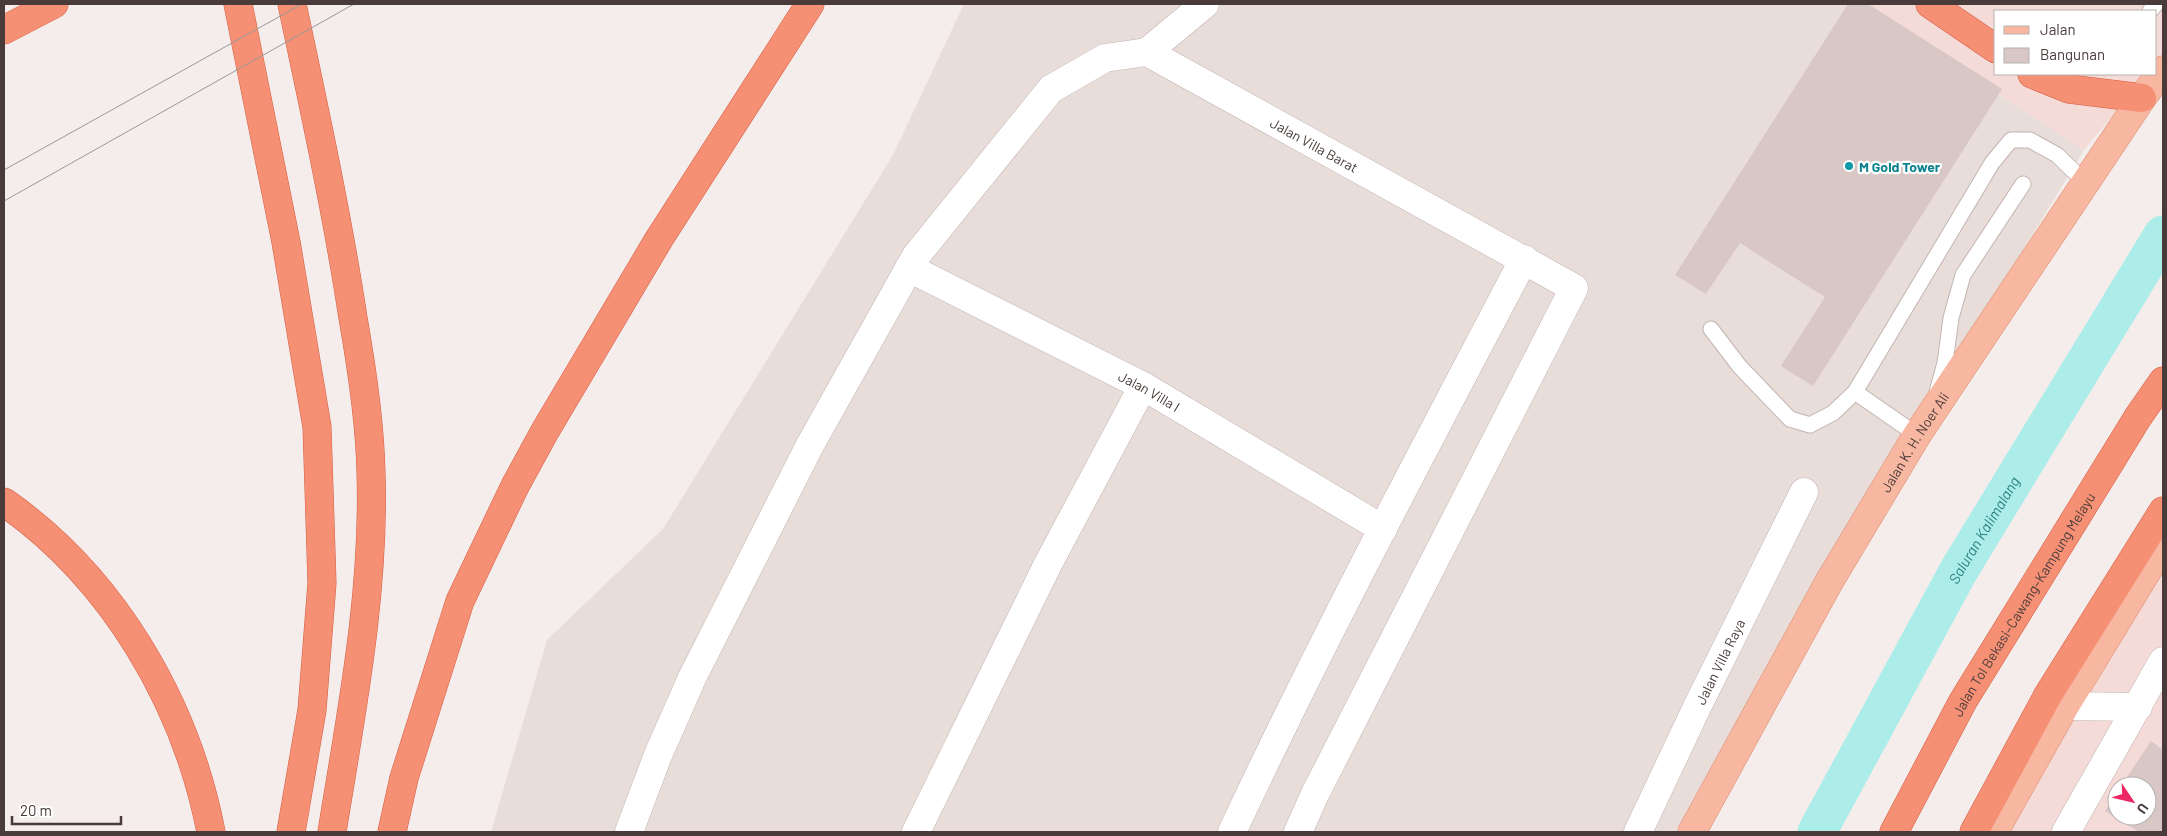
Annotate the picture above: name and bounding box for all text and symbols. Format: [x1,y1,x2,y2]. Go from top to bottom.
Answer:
legend [1994,10,2157,75]
text: Jalan [2040,20,2076,38]
text: Bangunan [2040,45,2105,63]
street label: Jalan Villa Barat [1268,114,1361,176]
place label: M Gold Tower [1859,158,1941,175]
marker: M Gold Tower [1843,160,1855,172]
street label: Jalan Villa I [1116,367,1183,415]
street label: Jalan K. H. Noer Ali [1876,389,1952,495]
water label: Saluran Kalimalang [1944,473,2023,587]
street label: Jalan Tol Bekasi–Cawang–Kampung Melayu [1948,489,2098,719]
street label: Jalan Villa Raya [1691,616,1748,707]
north arrow [2107,776,2157,826]
scale bar [12,794,121,826]
text: U [2133,800,2153,817]
text: 20 m [20,801,52,819]

